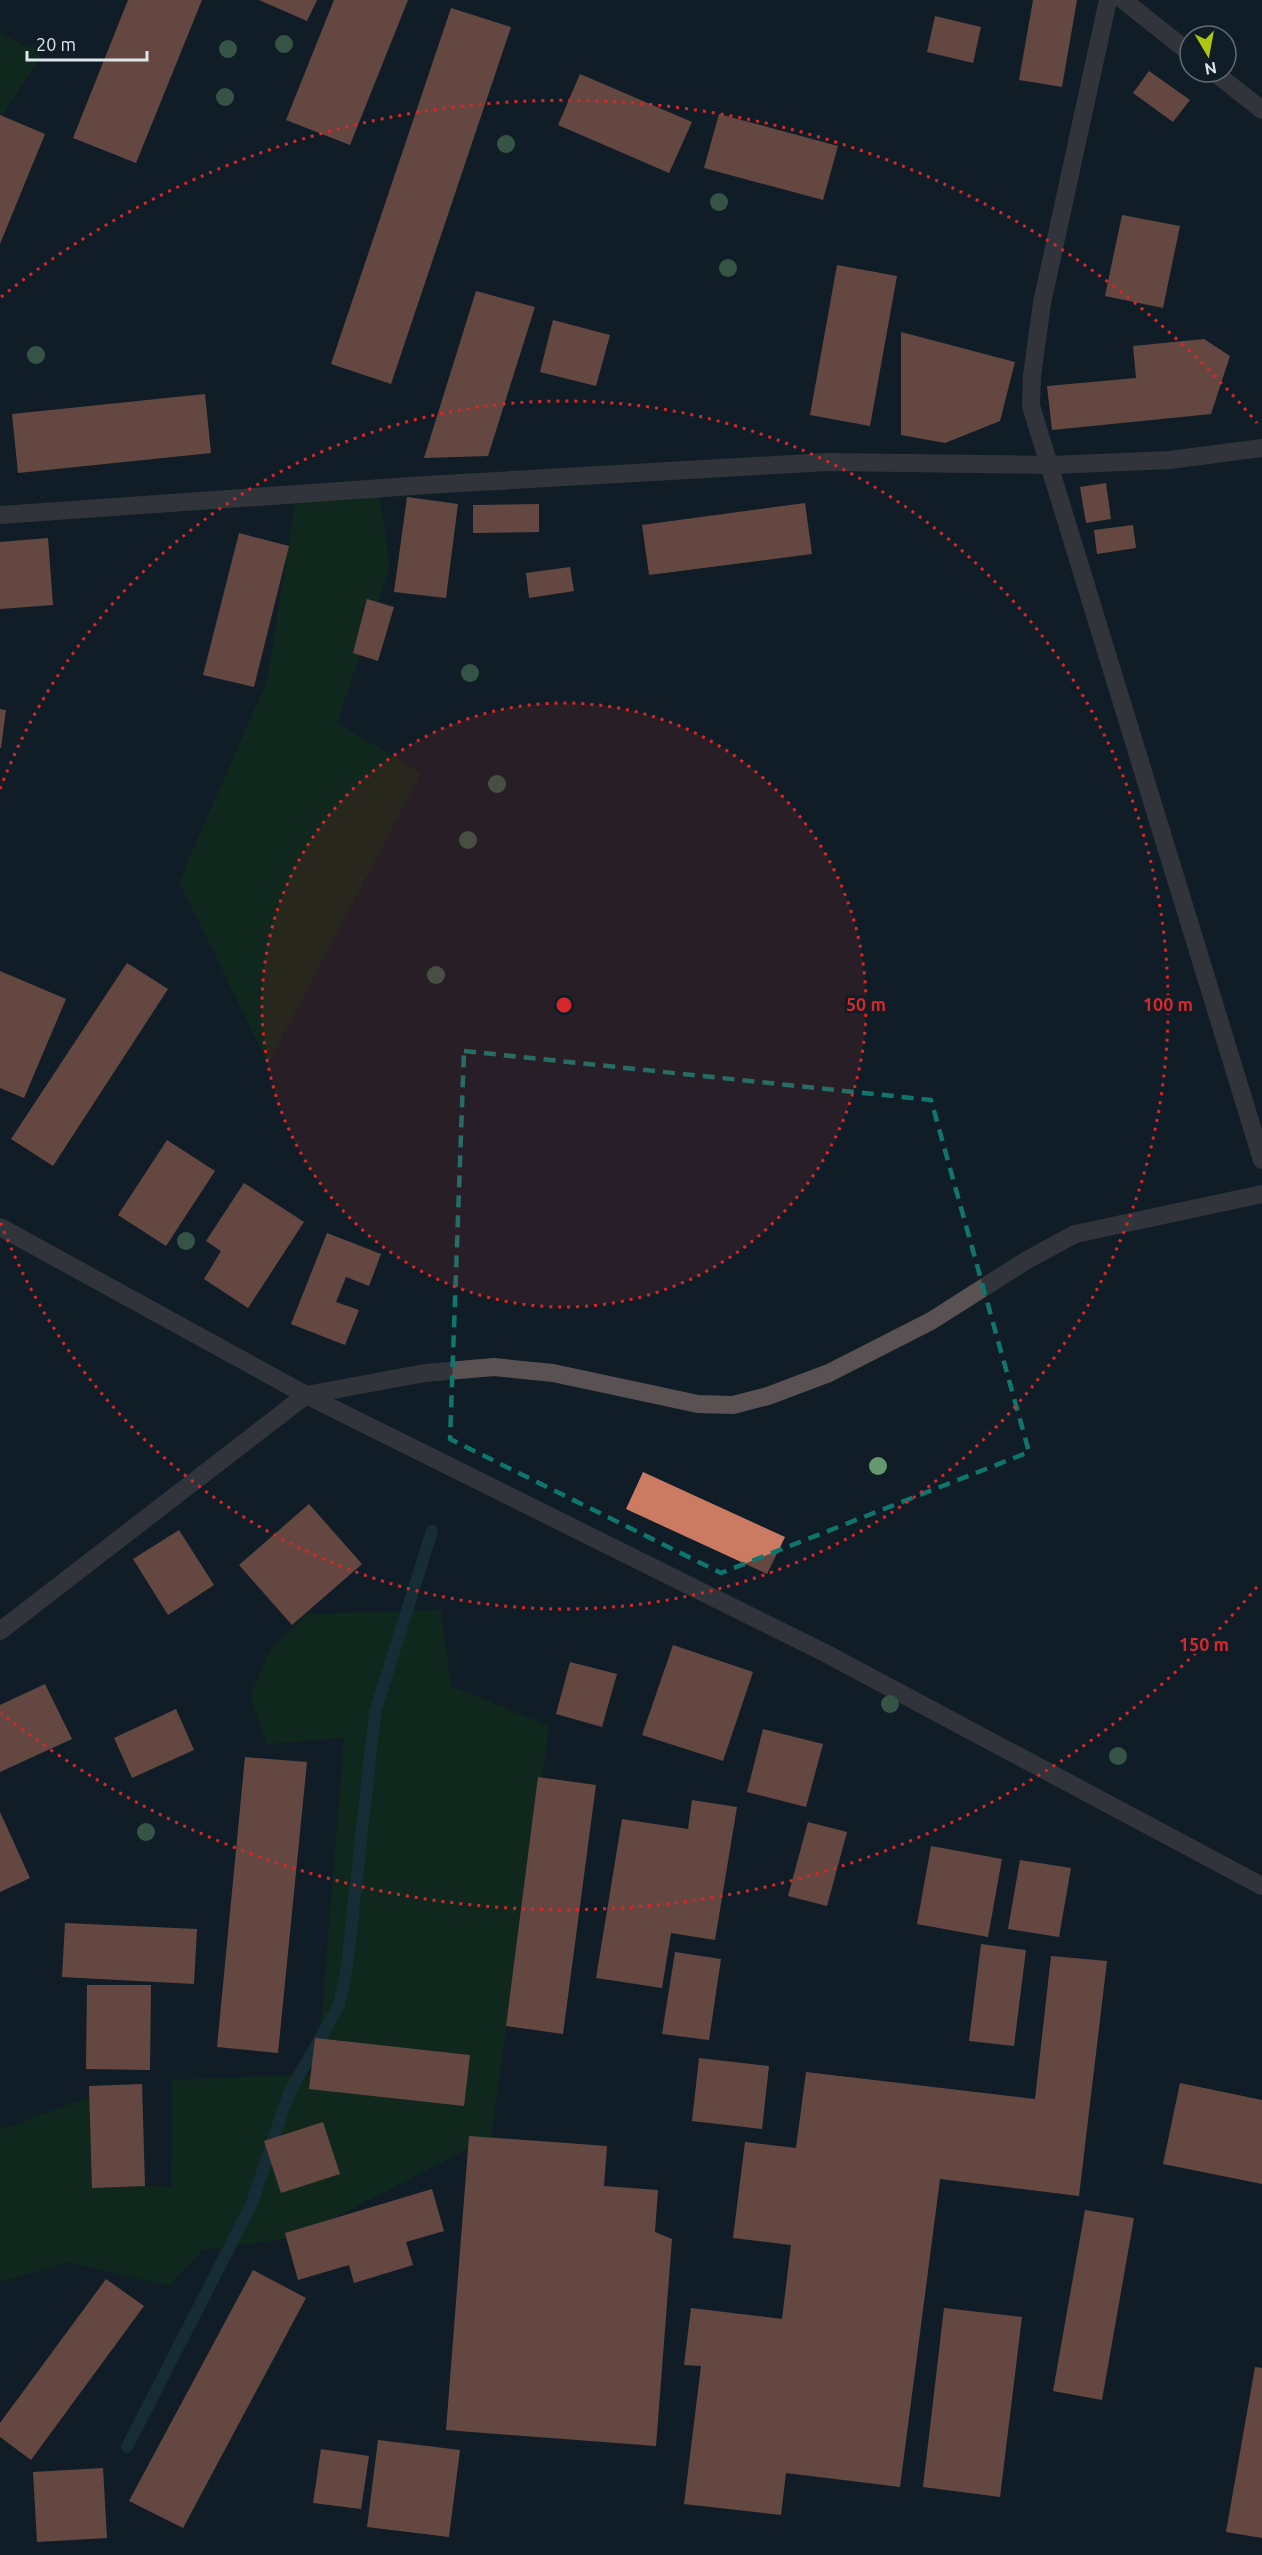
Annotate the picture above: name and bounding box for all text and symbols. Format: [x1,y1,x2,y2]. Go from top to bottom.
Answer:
scale bar [27,24,147,62]
north arrow [1178,24,1238,84]
text: 20 m [36,34,76,54]
text: N [1203,59,1218,79]
text: 50 m [846,994,886,1014]
text: 100 m [1143,994,1193,1014]
centre of rings [554,995,574,1015]
text: 150 m [1179,1634,1229,1654]

